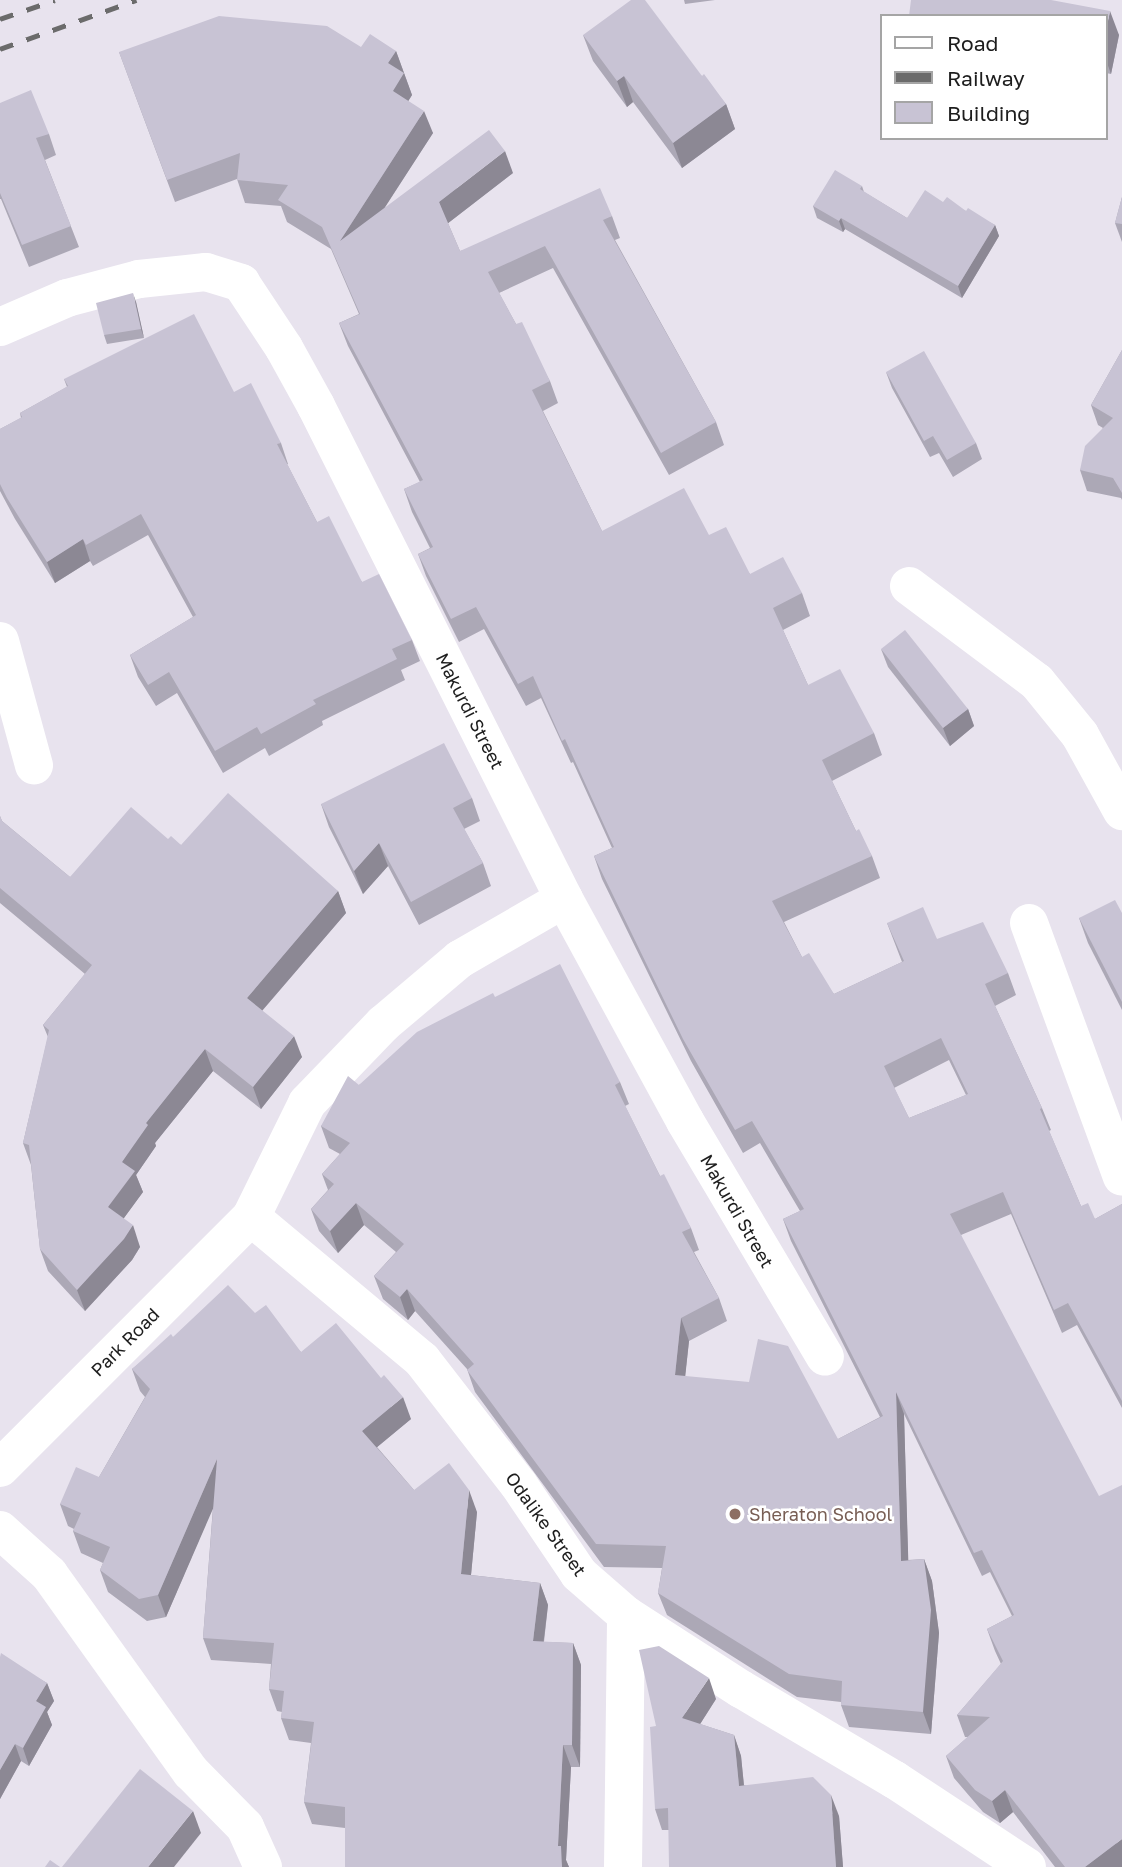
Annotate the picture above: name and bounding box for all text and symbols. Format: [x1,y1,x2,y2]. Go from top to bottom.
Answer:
legend [880,14,1108,140]
text: Road [947,30,998,56]
text: Railway [947,65,1025,91]
text: Building [947,100,1030,126]
street label: Makurdi Street [431,649,509,773]
street label: Makurdi Street [696,1151,778,1271]
street label: Park Road [86,1303,164,1381]
street label: Odalike Street [501,1468,591,1580]
place label: Sheraton School [749,1503,892,1525]
marker: Sheraton School [727,1506,743,1522]

